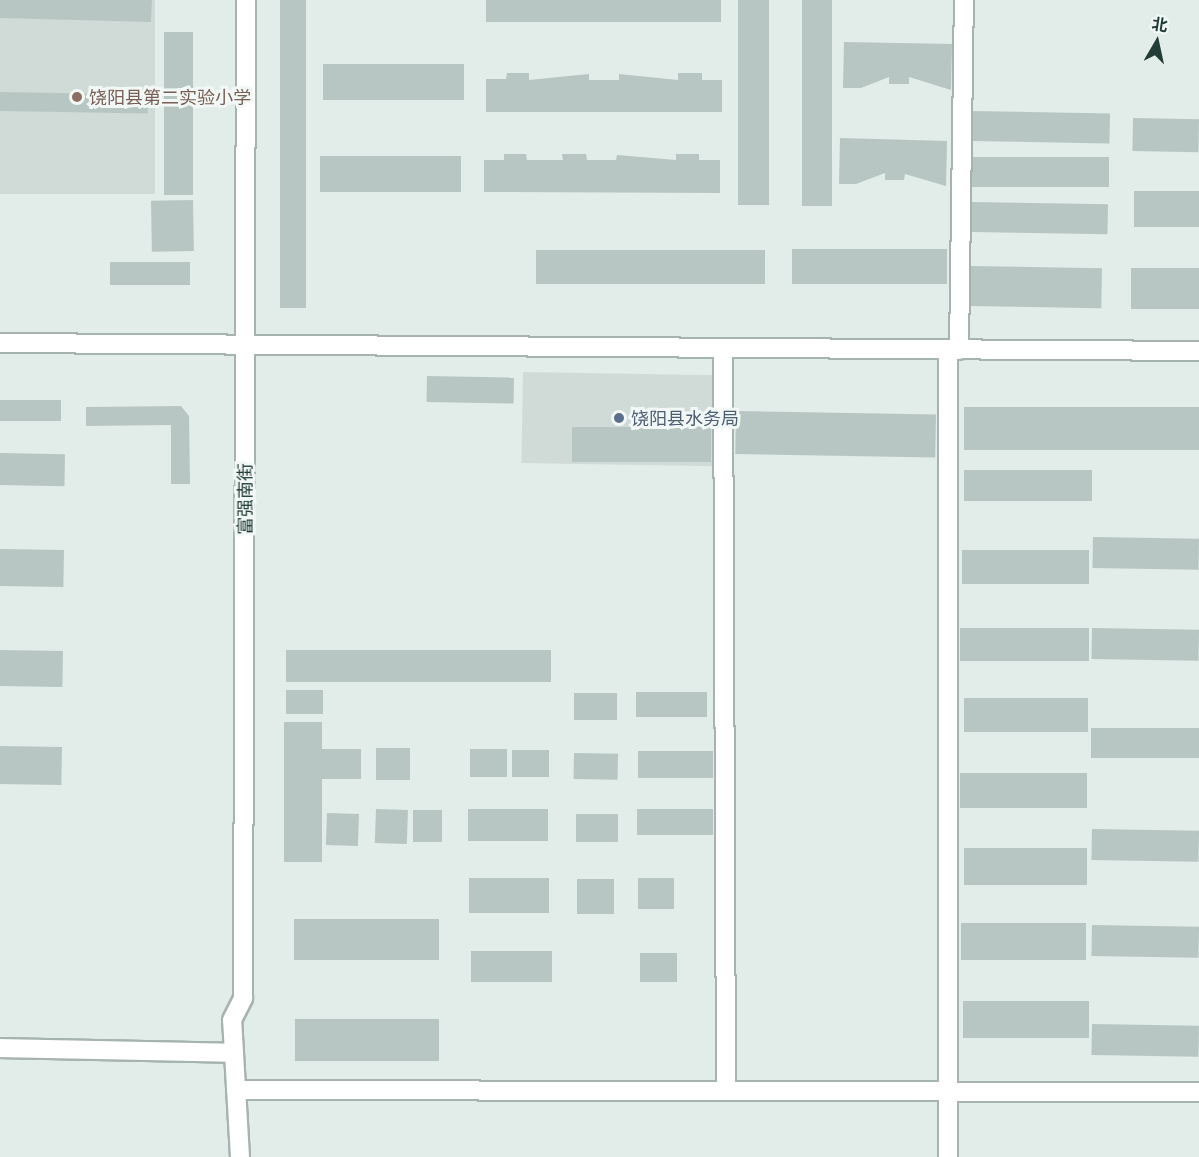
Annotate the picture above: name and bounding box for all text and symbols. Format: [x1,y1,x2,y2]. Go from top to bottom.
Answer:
north arrow [1127,12,1187,72]
text: 北 [1150,12,1169,36]
place label: 饶阳县第二实验小学 [89,86,251,108]
marker: 饶阳县第二实验小学 [70,90,84,104]
place label: 饶阳县水务局 [631,407,739,429]
marker: 饶阳县水务局 [612,411,626,425]
street label: 富强南街 [234,463,256,535]

